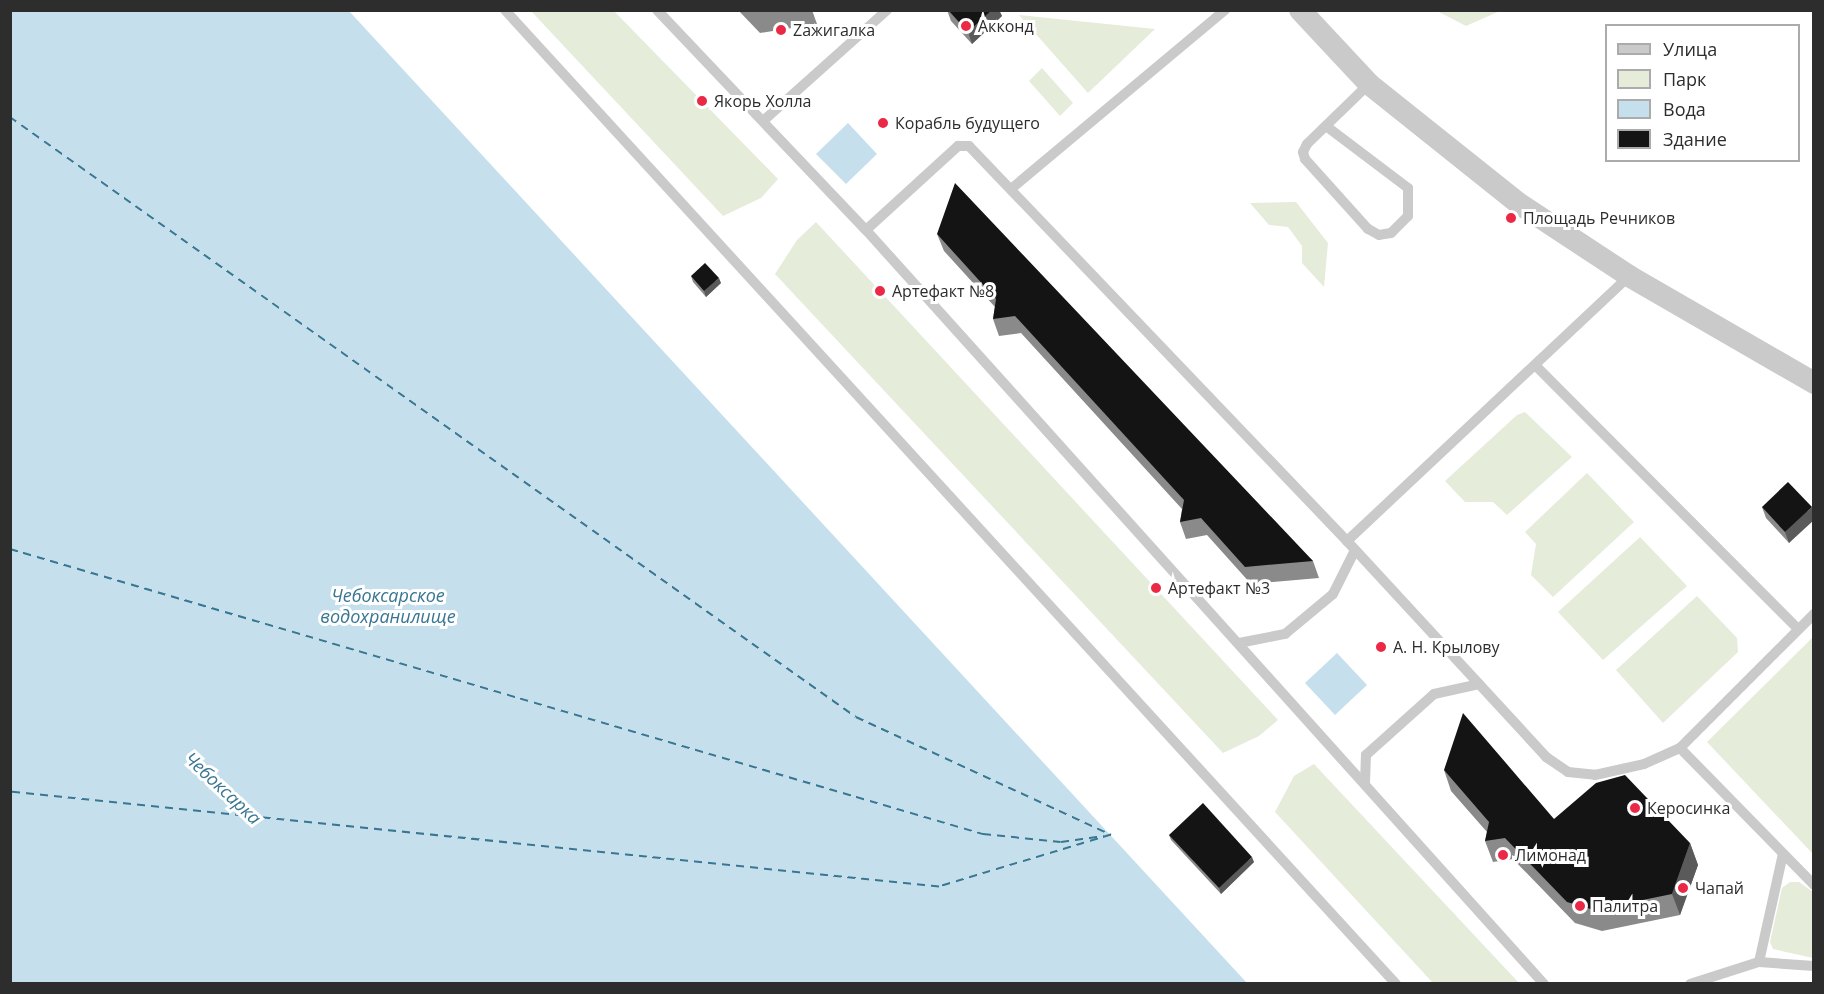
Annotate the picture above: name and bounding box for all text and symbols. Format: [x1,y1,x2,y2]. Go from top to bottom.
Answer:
place label: Акконд [978,16,1034,36]
marker: Акконд [959,19,973,33]
place label: Zажигалка [793,20,875,40]
marker: Zажигалка [774,23,788,37]
legend [1605,24,1800,162]
text: Улица [1663,37,1717,61]
text: Парк [1663,67,1706,91]
place label: Якорь Холла [714,91,811,111]
marker: Якорь Холла [695,94,709,108]
text: Вода [1663,97,1706,121]
place label: Корабль будущего [895,113,1040,133]
marker: Корабль будущего [876,116,890,130]
text: Здание [1663,127,1727,151]
place label: Площадь Речников [1523,208,1675,228]
marker: Площадь Речников [1504,211,1518,225]
place label: Артефакт №8 [892,281,994,301]
marker: Артефакт №8 [873,284,887,298]
place label: Артефакт №3 [1168,578,1270,598]
marker: Артефакт №3 [1149,581,1163,595]
water label: Чебоксарское водохранилище [320,585,456,628]
place label: А. Н. Крылову [1393,637,1499,657]
marker: А. Н. Крылову [1374,640,1388,654]
water label: Чебоксарка [180,747,266,829]
place label: Керосинка [1647,798,1730,818]
marker: Керосинка [1628,801,1642,815]
place label: Лимонад [1515,845,1586,865]
marker: Лимонад [1496,848,1510,862]
place label: Чапай [1695,878,1744,898]
marker: Чапай [1676,881,1690,895]
place label: Палитра [1592,896,1658,916]
marker: Палитра [1573,899,1587,913]

